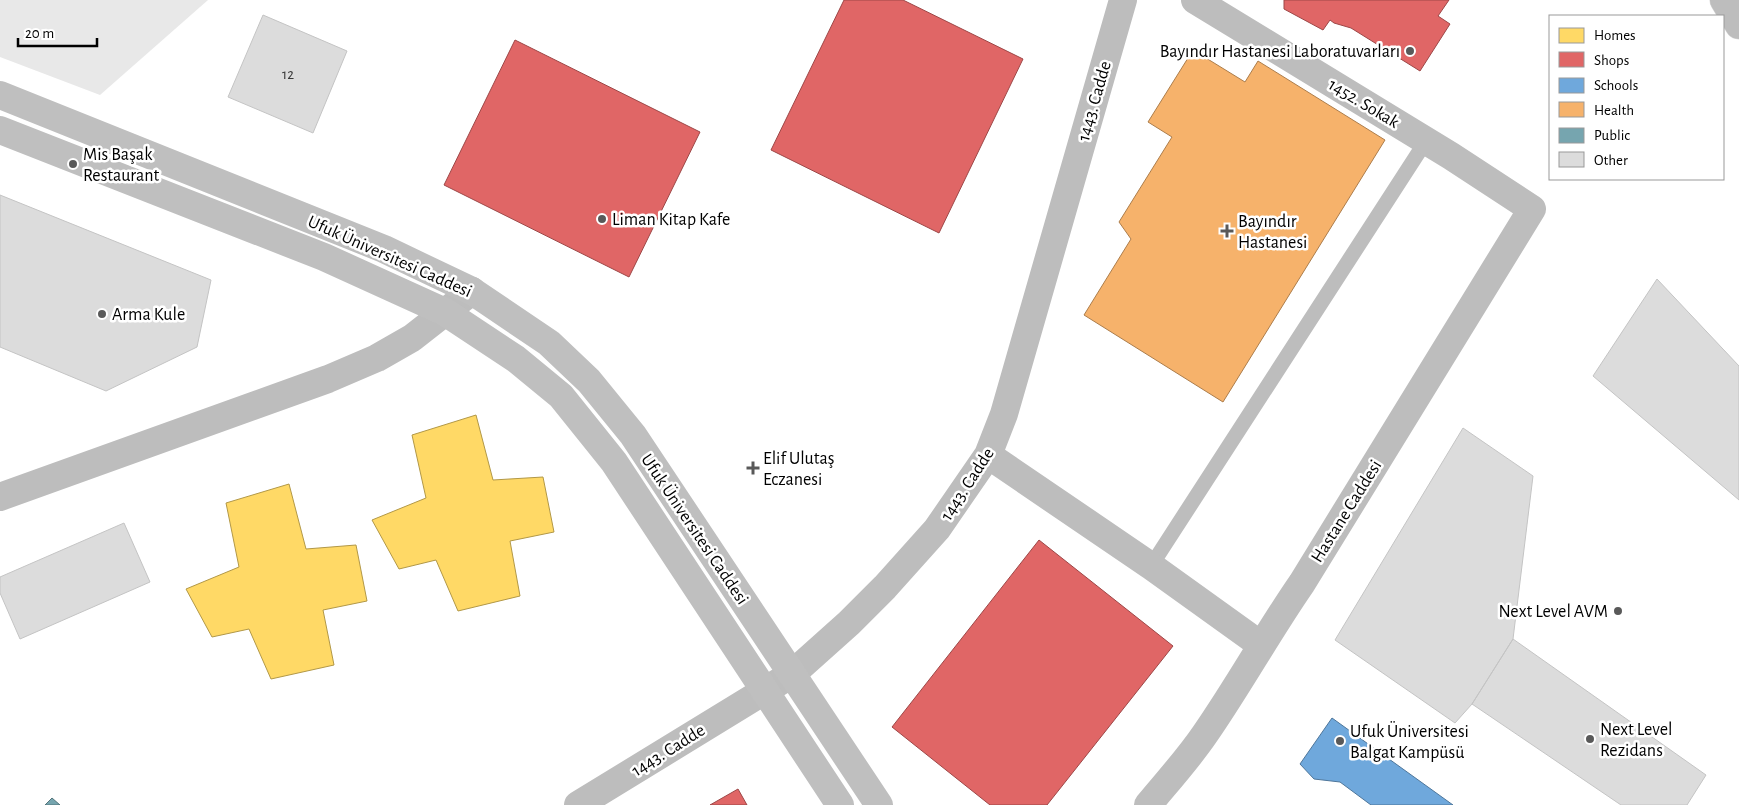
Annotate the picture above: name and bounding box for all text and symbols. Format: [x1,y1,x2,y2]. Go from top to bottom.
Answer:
scale bar [18,15,96,47]
legend [1549,15,1724,180]
text: 20 m [25,26,54,41]
text: Homes [1594,28,1636,43]
place label: Bayındır Hastanesi Laboratuvarları [1160,43,1400,61]
marker: Bayındır Hastanesi Laboratuvarları [1404,45,1416,57]
text: Shops [1594,53,1629,68]
street label: 1443. Cadde [1075,59,1115,143]
house number: 12 [282,67,294,82]
street label: 1452. Sokak [1325,76,1403,132]
text: Schools [1594,78,1638,93]
text: Health [1594,103,1634,118]
text: Public [1594,128,1630,143]
place label: Mis Başak Restaurant [83,146,159,185]
text: Other [1594,153,1628,168]
marker: Mis Başak Restaurant [67,158,79,170]
street label: Ufuk Üniversitesi Caddesi [305,211,475,301]
place label: Liman Kitap Kafe [612,211,730,229]
marker: Liman Kitap Kafe [596,213,608,225]
place label: Bayındır Hastanesi [1238,213,1307,252]
marker: Bayındır Hastanesi [1220,224,1234,238]
place label: Arma Kule [112,306,185,324]
marker: Arma Kule [96,308,108,320]
street label: 1443. Cadde [938,445,998,524]
street label: Ufuk Üniversitesi Caddesi [637,450,753,608]
place label: Elif Ulutaş Eczanesi [763,450,835,489]
street label: Hastane Caddesi [1308,457,1385,566]
marker: Elif Ulutaş Eczanesi [747,462,759,474]
place label: Next Level AVM [1498,603,1608,621]
marker: Next Level AVM [1612,605,1624,617]
street label: 1443. Cadde [629,721,708,780]
place label: Ufuk Üniversitesi Balgat Kampüsü [1350,721,1469,762]
place label: Next Level Rezidans [1600,721,1672,760]
marker: Next Level Rezidans [1584,733,1596,745]
marker: Ufuk Üniversitesi Balgat Kampüsü [1334,735,1346,747]

